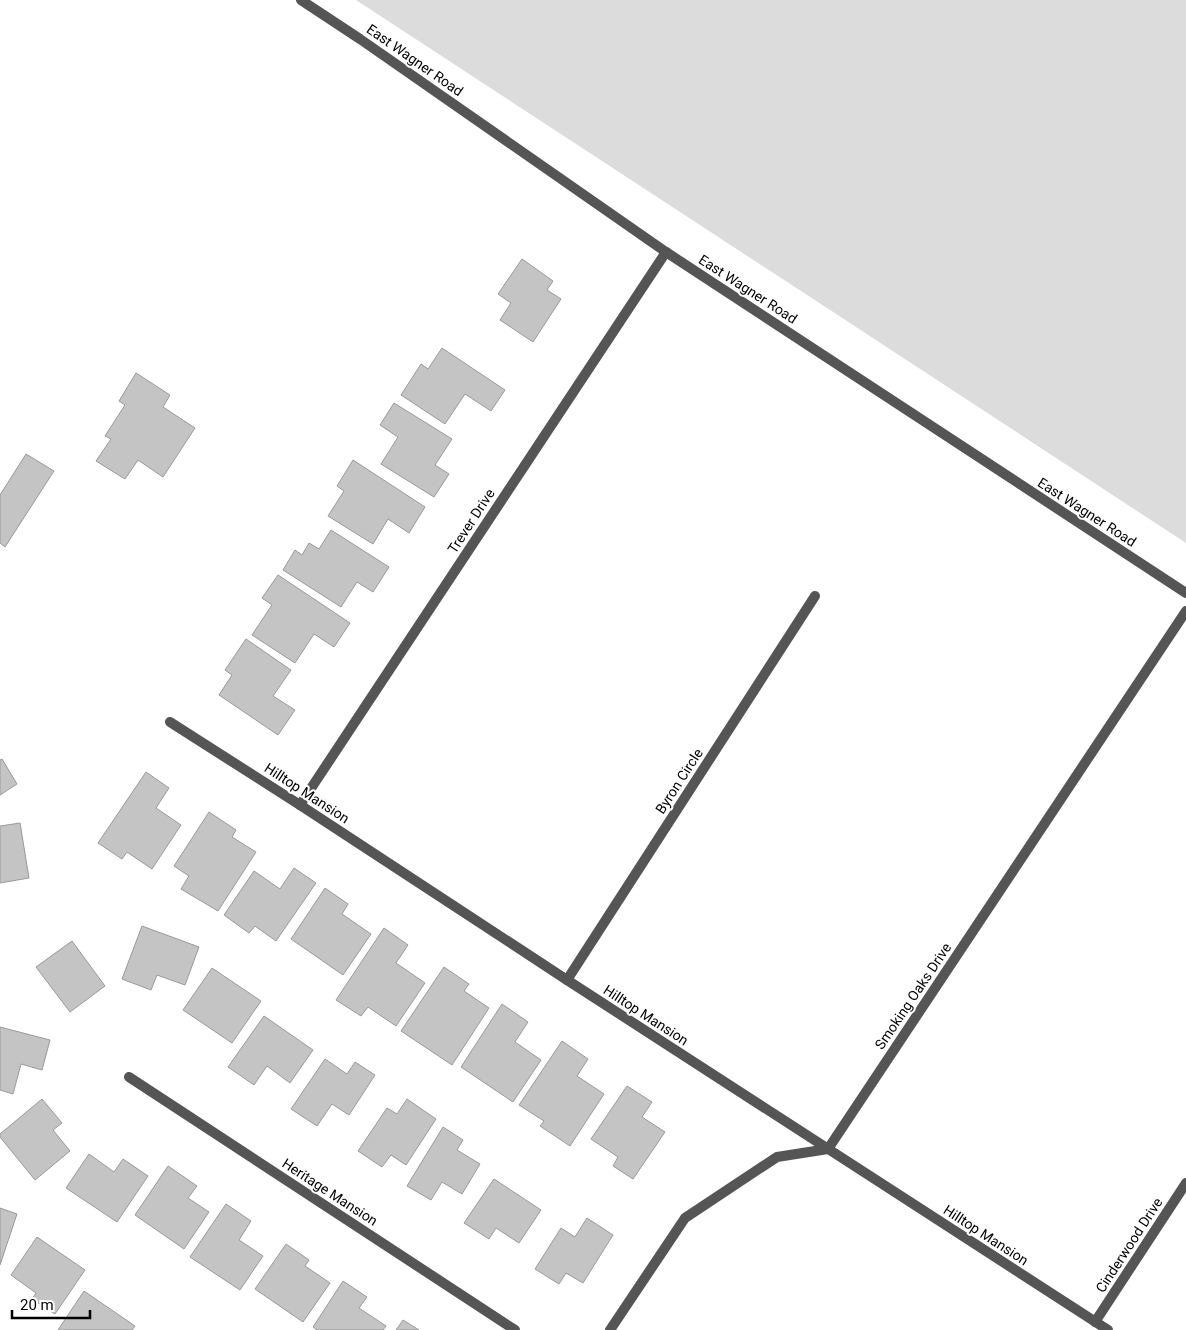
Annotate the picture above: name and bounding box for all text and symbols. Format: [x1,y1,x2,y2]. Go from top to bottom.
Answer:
street label: East Wagner Road [364,21,466,99]
street label: East Wagner Road [696,251,800,327]
street label: East Wagner Road [1035,474,1139,550]
street label: Trever Drive [444,486,498,556]
street label: Byron Circle [652,745,706,817]
street label: Hilltop Mansion [262,760,352,826]
street label: Smoking Oaks Drive [872,940,954,1052]
street label: Hilltop Mansion [601,982,691,1048]
street label: Heritage Mansion [279,1155,381,1229]
street label: Cinderwood Drive [1092,1195,1166,1295]
street label: Hilltop Mansion [941,1202,1031,1268]
scale bar [12,1288,90,1320]
text: 20 m [20,1296,54,1314]

